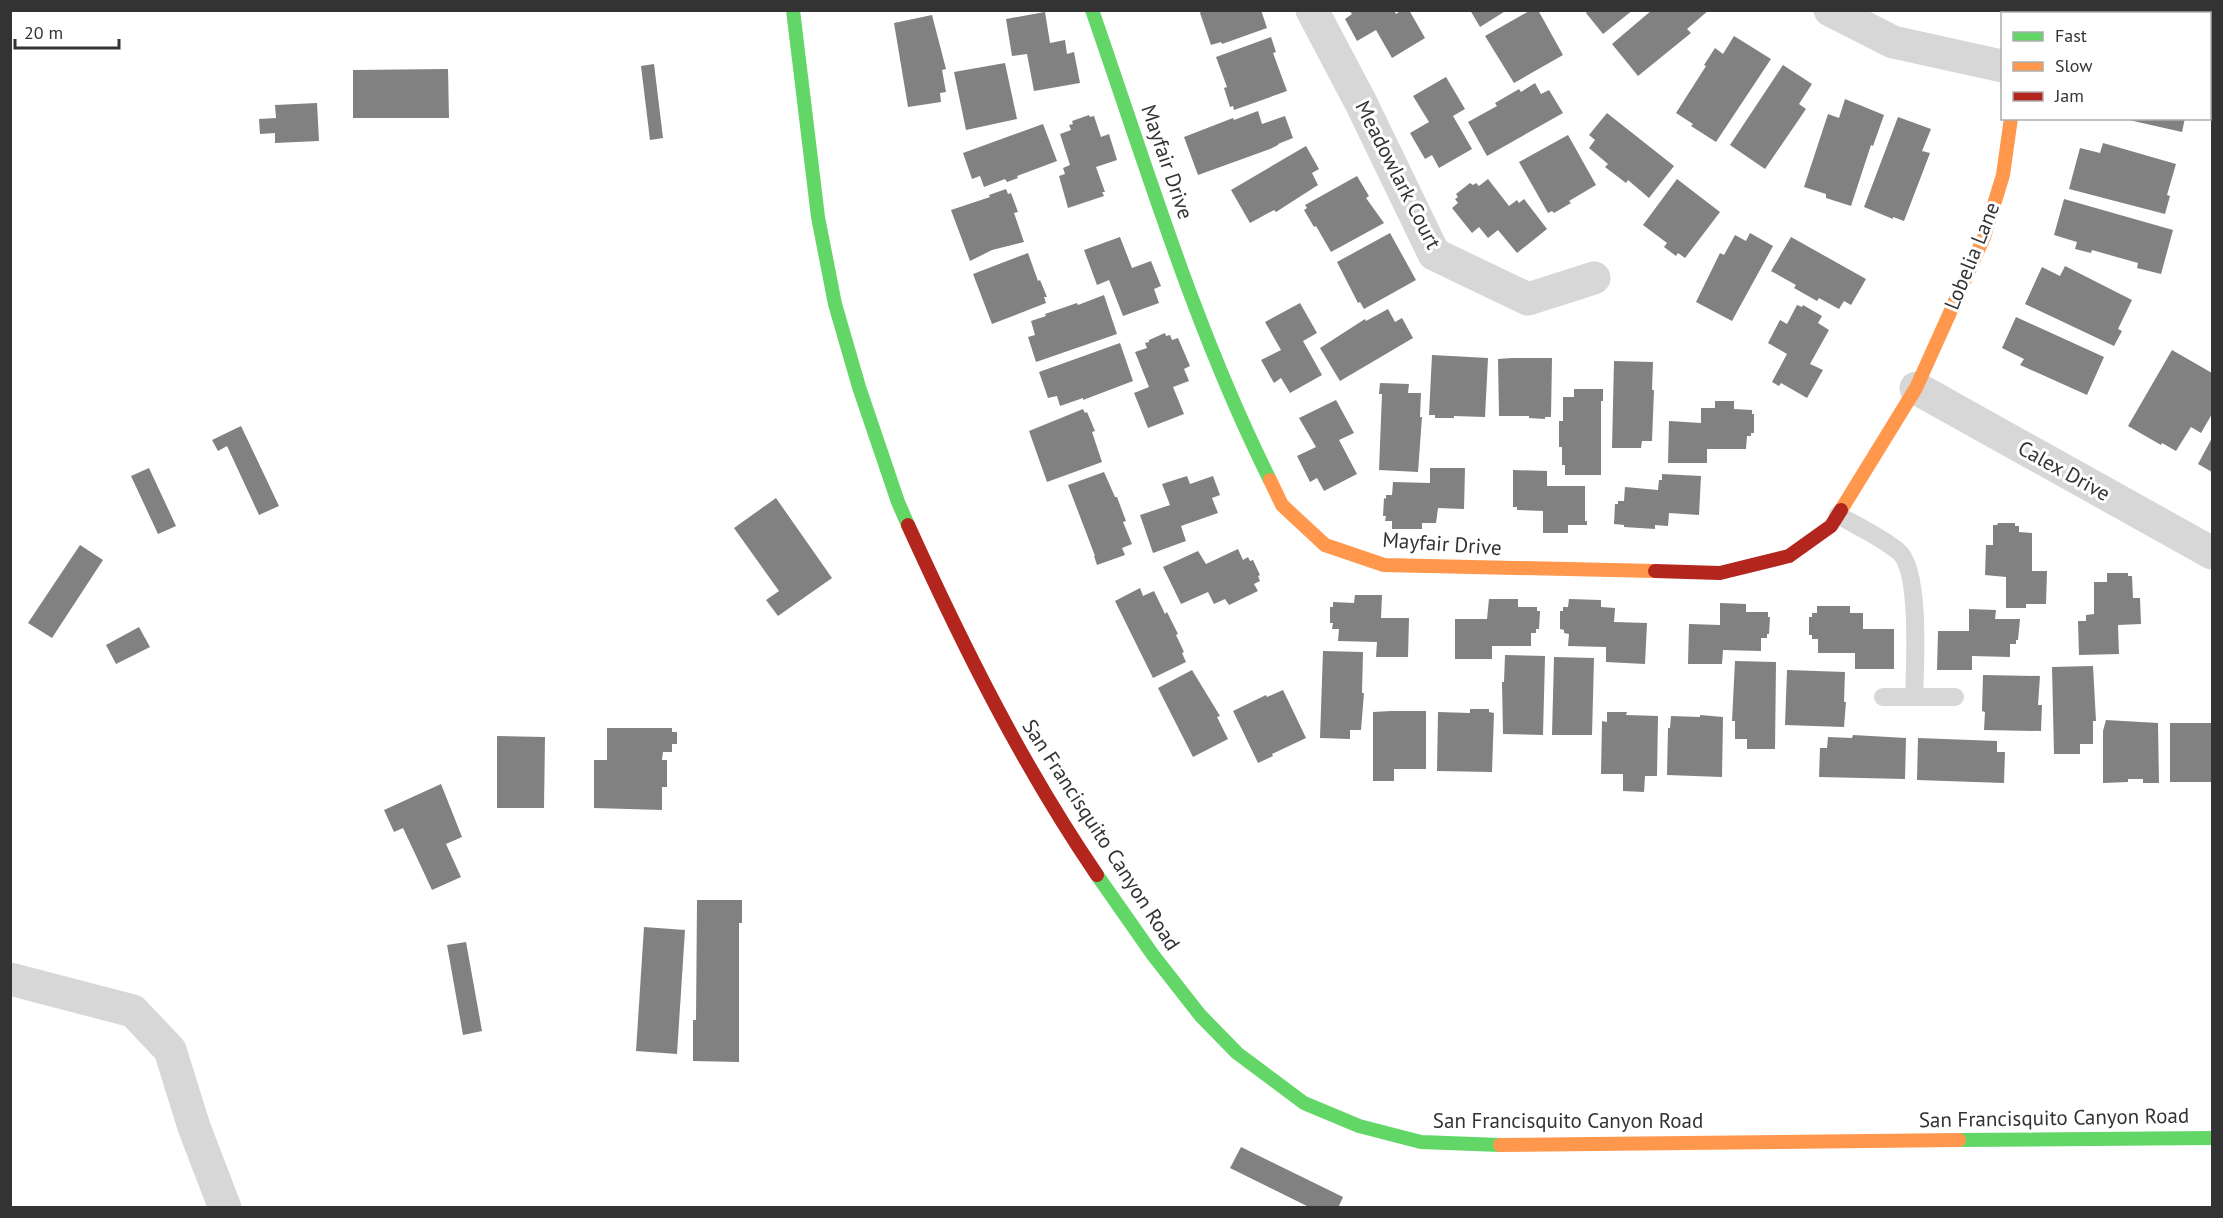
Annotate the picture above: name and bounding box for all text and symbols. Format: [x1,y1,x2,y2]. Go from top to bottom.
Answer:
scale bar [15,12,118,50]
legend [2001,12,2211,120]
text: 20 m [24,21,63,44]
text: Fast [2055,24,2087,47]
text: Slow [2055,54,2093,77]
text: Jam [2054,84,2084,107]
street label: Meadowlark Court [1349,96,1447,253]
street label: Mayfair Drive [1135,101,1200,223]
street label: Lobelia Lane [1938,198,2005,314]
street label: Calex Drive [2013,434,2115,507]
street label: Mayfair Drive [1382,526,1503,561]
street label: San Francisquito Canyon Road [1016,714,1186,955]
street label: San Francisquito Canyon Road [1919,1102,2189,1133]
street label: San Francisquito Canyon Road [1433,1107,1703,1134]

